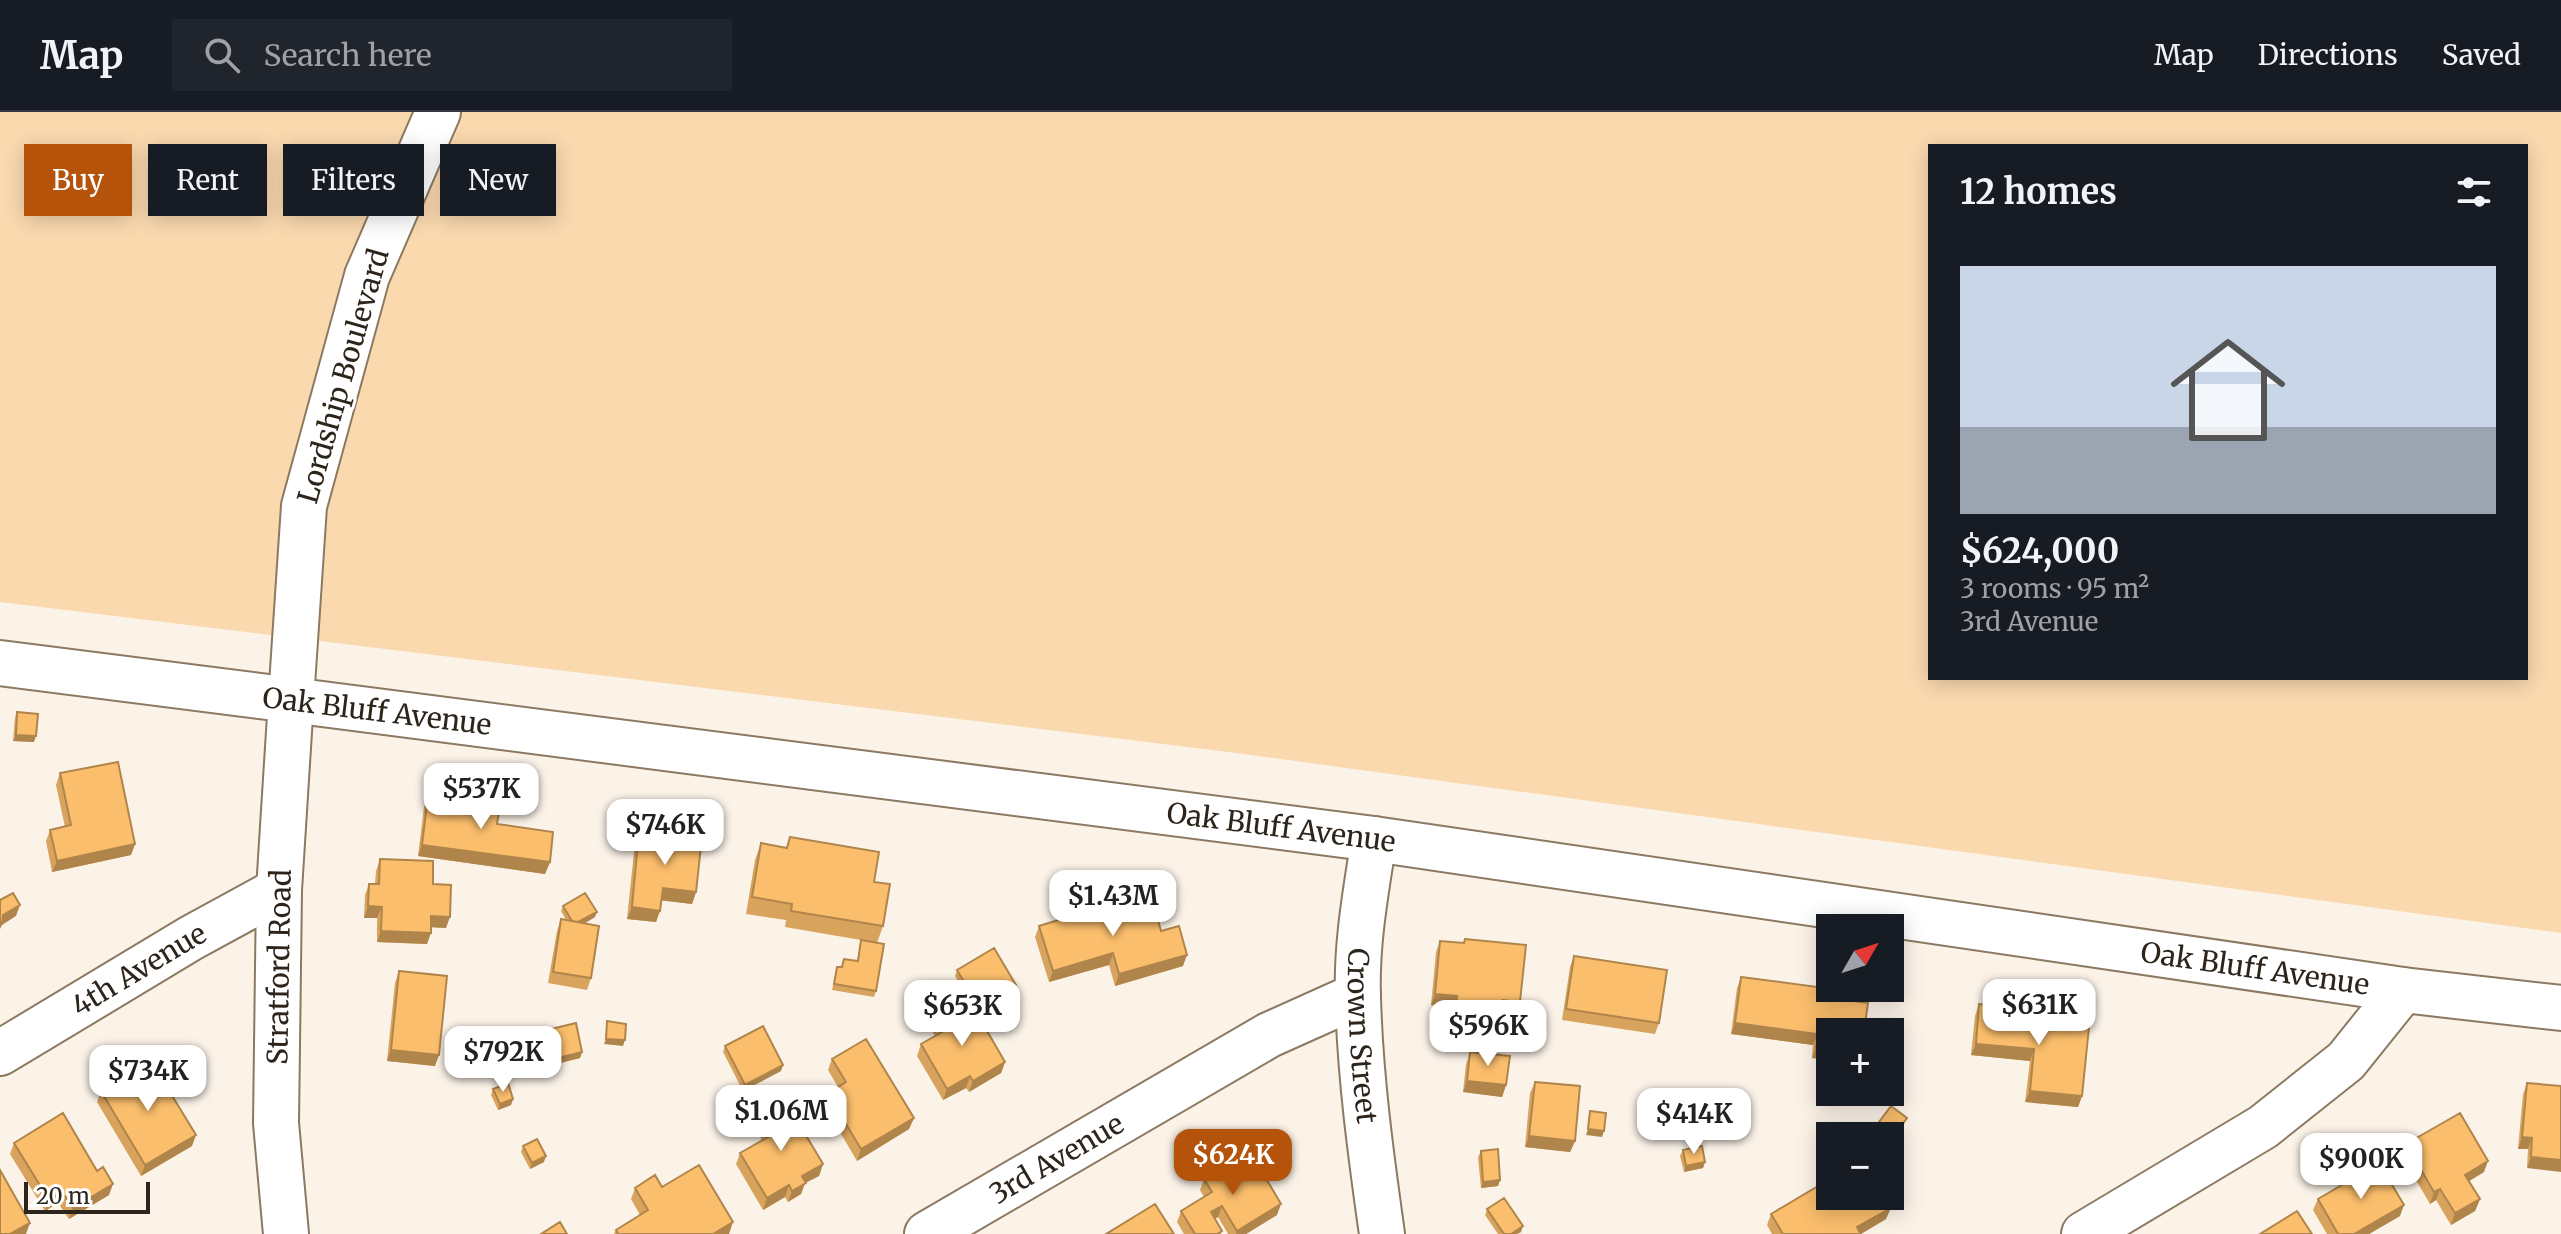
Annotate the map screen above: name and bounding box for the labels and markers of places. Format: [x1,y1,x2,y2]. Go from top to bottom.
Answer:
pin: $537K [425,763,537,831]
pin: $746K [609,799,721,867]
pin: $1.43M [1048,870,1178,938]
pin: $631K [1983,979,2095,1047]
pin: $653K [906,980,1018,1048]
pin: $596K [1432,1000,1544,1068]
pin: $792K [447,1026,559,1094]
pin: $734K [92,1045,204,1113]
pin: $1.06M [716,1085,846,1153]
pin: $414K [1638,1088,1750,1156]
pin: $624K [1177,1129,1289,1197]
pin: $900K [2305,1133,2417,1201]

